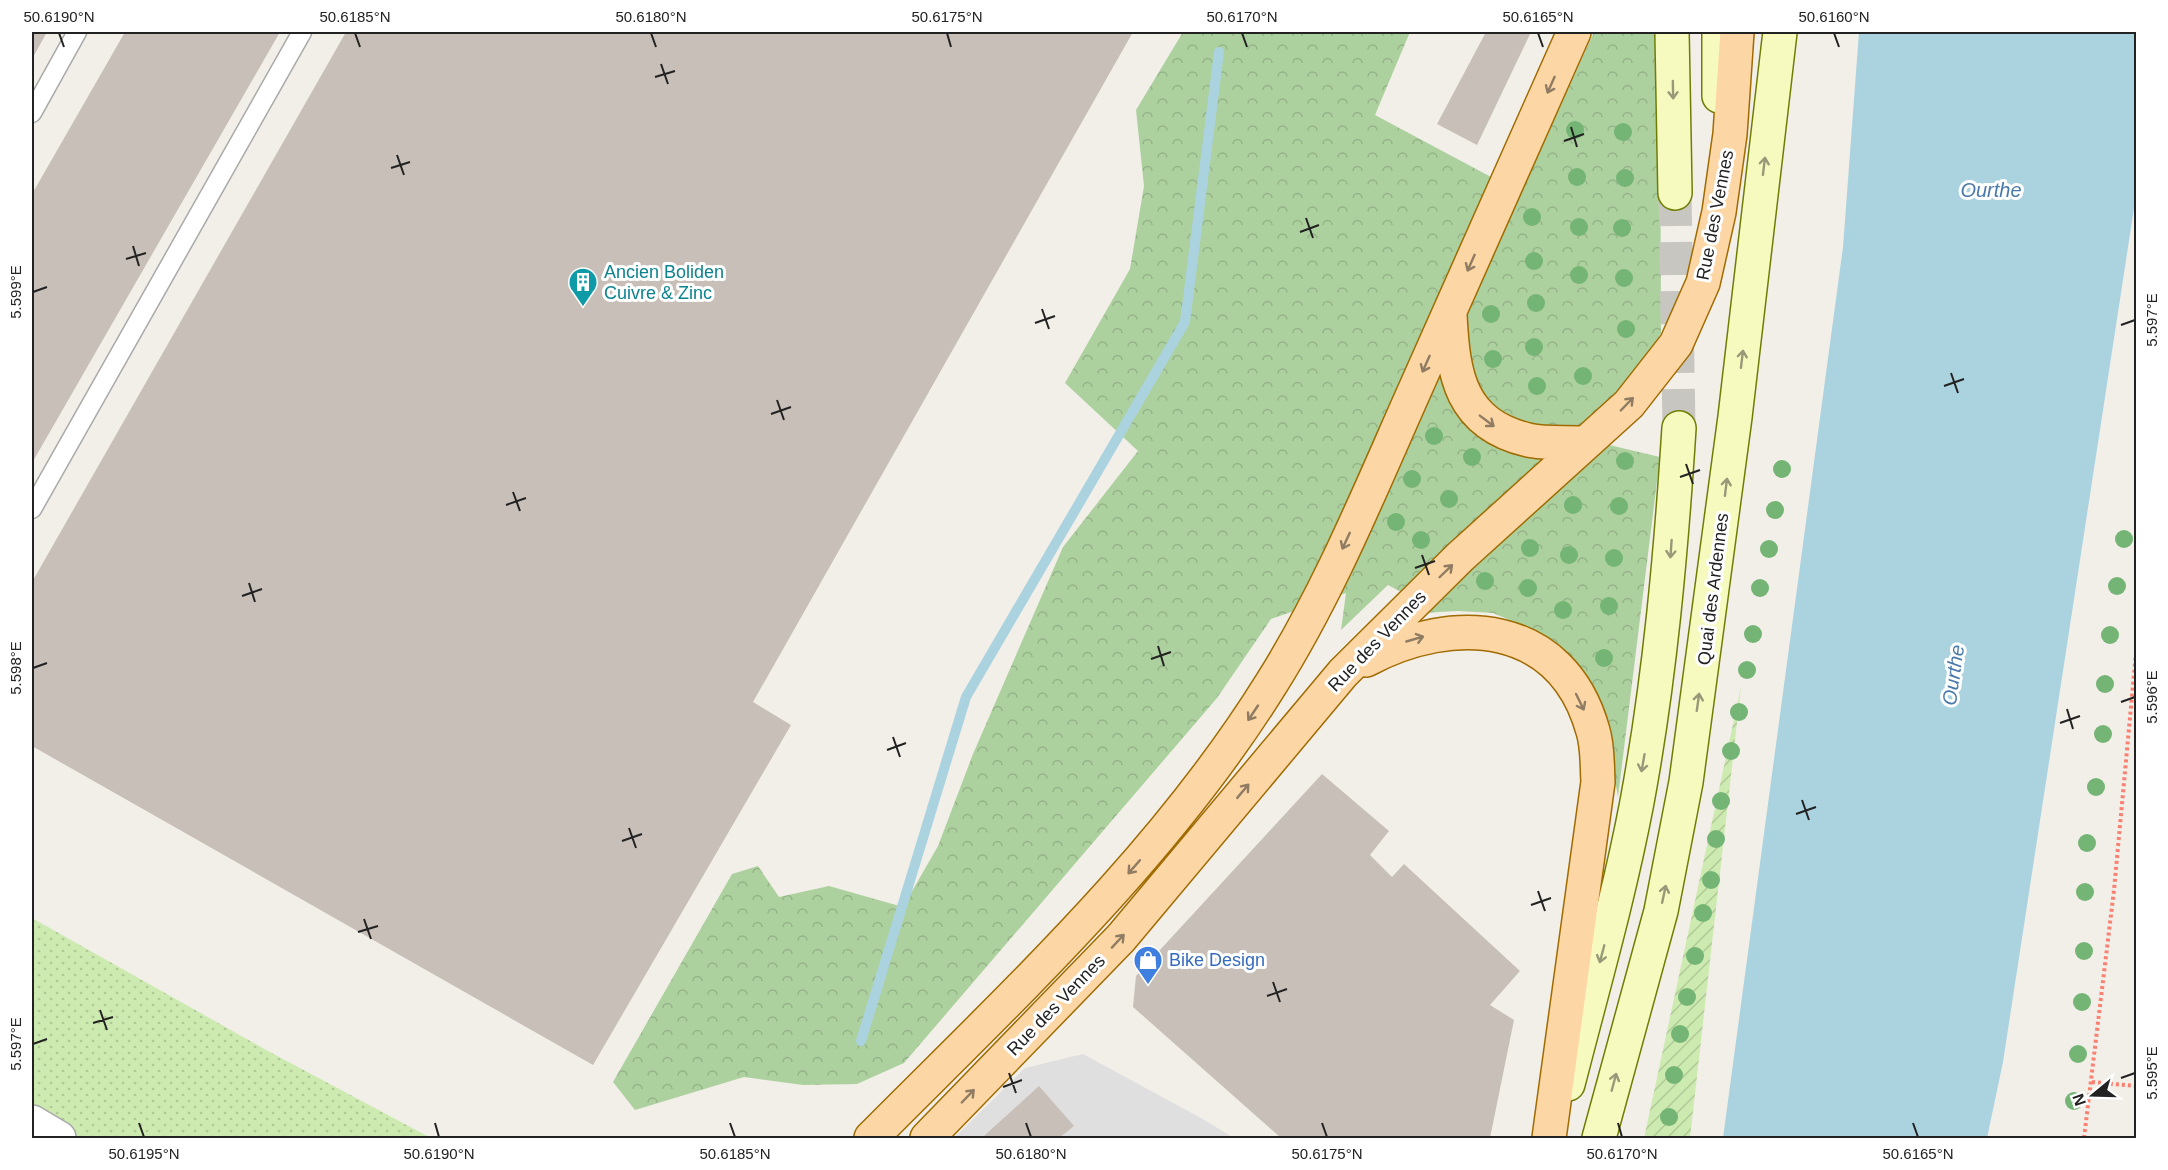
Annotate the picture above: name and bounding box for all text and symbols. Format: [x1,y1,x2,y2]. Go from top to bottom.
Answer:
text: 50.6190°N [23,8,95,25]
text: 50.6185°N [319,8,391,25]
text: 50.6180°N [615,8,687,25]
text: 50.6175°N [911,8,983,25]
text: 50.6170°N [1206,8,1278,25]
text: 50.6165°N [1502,8,1574,25]
text: 50.6160°N [1798,8,1870,25]
one-way arrow [1544,76,1555,94]
one-way arrow [1667,79,1679,99]
street label: Rue des Vennes [1693,148,1737,282]
one-way arrow [1759,156,1770,176]
water label: Ourthe [1960,179,2022,201]
one-way arrow [1465,254,1476,272]
place label: Ancien Boliden Cuivre & Zinc [604,262,724,303]
text: 5.599°E [7,265,24,319]
building icon: Ancien Boliden Cuivre & Zinc [567,266,599,308]
text: 5.597°E [2143,293,2160,347]
one-way arrow [1737,350,1748,370]
one-way arrow [1420,355,1431,373]
one-way arrow [1620,397,1635,412]
one-way arrow [1479,414,1495,427]
one-way arrow [1721,478,1732,498]
street label: Quai des Ardennes [1694,512,1732,666]
one-way arrow [1339,532,1351,550]
one-way arrow [1665,538,1676,558]
one-way arrow [1438,563,1453,578]
street label: Rue des Vennes [1324,587,1430,695]
one-way arrow [1405,633,1424,644]
text: 5.598°E [7,641,24,695]
water label: Ourthe [1938,643,1968,707]
text: 5.596°E [2143,670,2160,724]
one-way arrow [1693,692,1704,712]
one-way arrow [1575,693,1587,711]
one-way arrow [1247,704,1259,720]
one-way arrow [1637,753,1648,772]
one-way arrow [1237,784,1250,800]
one-way arrow [1127,859,1141,874]
one-way arrow [1659,884,1671,903]
one-way arrow [1110,933,1125,948]
shop icon: Bike Design [1132,944,1164,986]
one-way arrow [1596,944,1607,963]
place label: Bike Design [1169,950,1265,970]
street label: Rue des Vennes [1003,951,1109,1059]
text: 5.597°E [7,1017,24,1071]
text: 5.595°E [2143,1046,2160,1100]
north arrow [2063,1065,2123,1125]
one-way arrow [1609,1073,1621,1092]
one-way arrow [961,1089,975,1104]
text: N [2069,1091,2089,1108]
text: 50.6195°N [108,1145,180,1162]
text: 50.6190°N [403,1145,475,1162]
text: 50.6185°N [699,1145,771,1162]
text: 50.6180°N [995,1145,1067,1162]
text: 50.6175°N [1291,1145,1363,1162]
text: 50.6170°N [1586,1145,1658,1162]
text: 50.6165°N [1882,1145,1954,1162]

